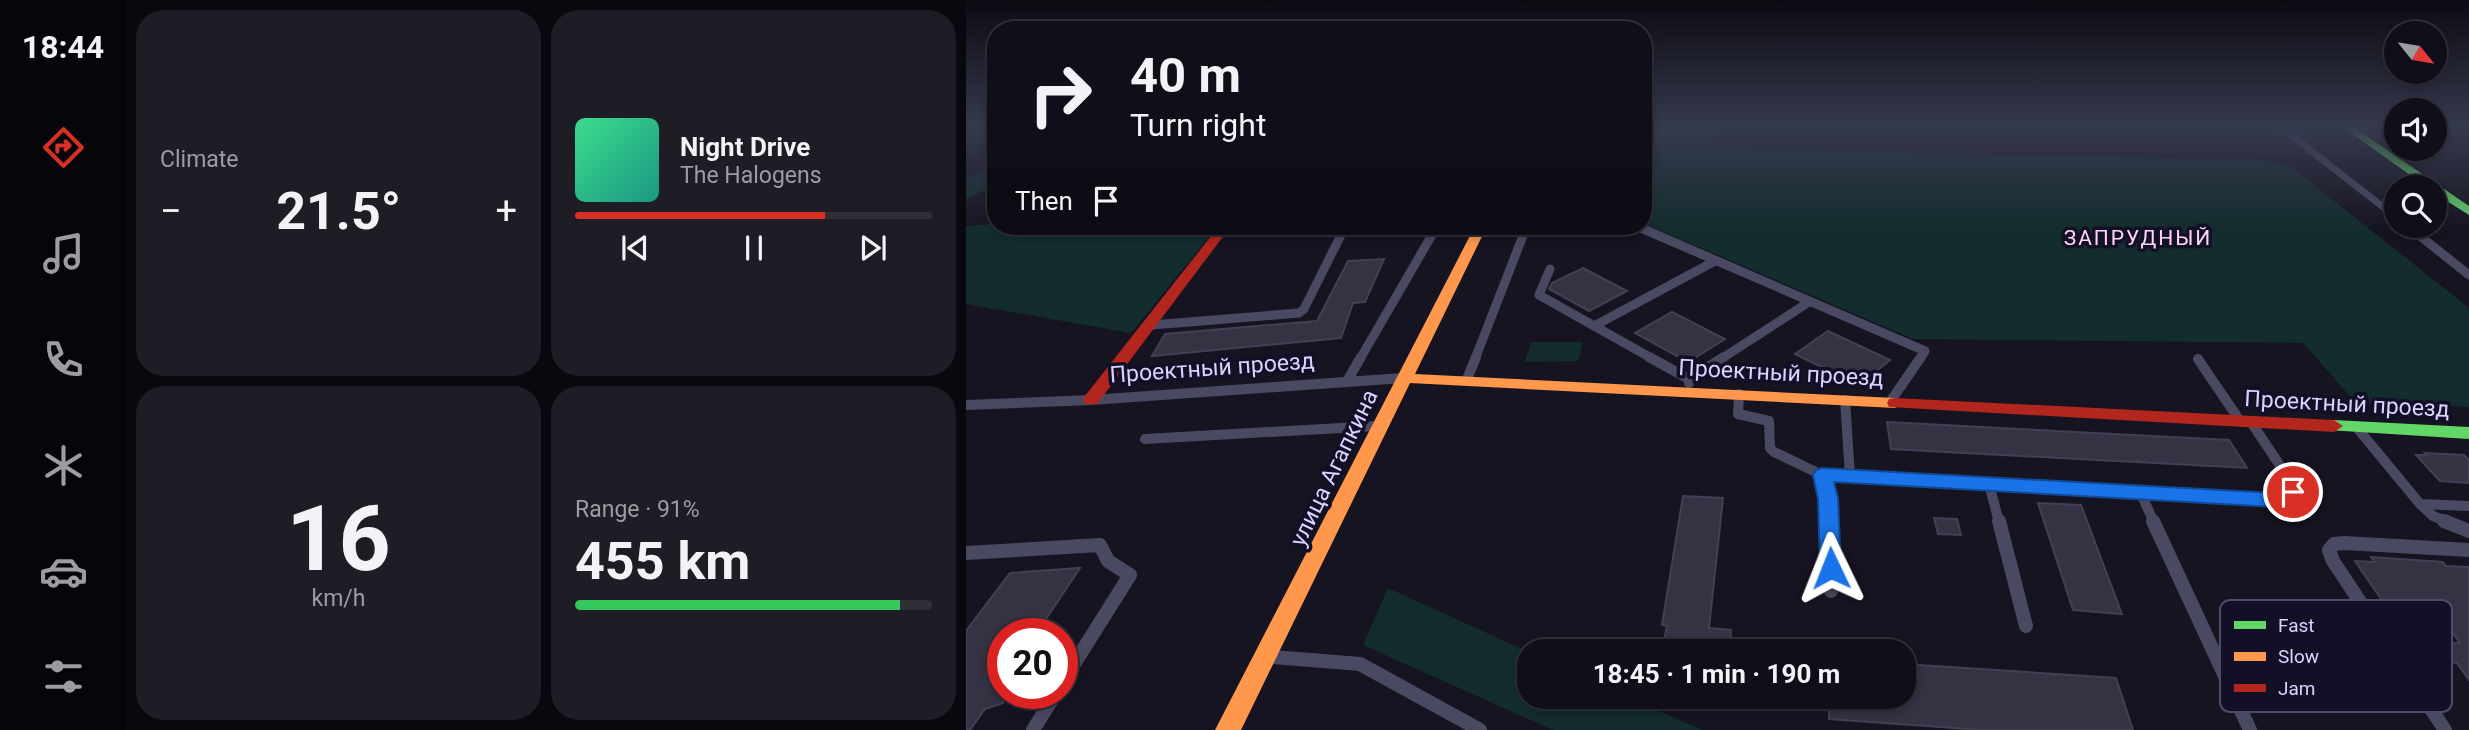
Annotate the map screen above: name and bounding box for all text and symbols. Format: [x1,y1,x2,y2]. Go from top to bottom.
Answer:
north arrow [2384,21,2446,84]
map controls [2384,21,2447,238]
text: 18:44 [22,28,104,66]
text: 40 m [1130,47,1241,104]
icon: right [1015,49,1106,140]
button: sound [2384,98,2447,161]
text: Turn right [1130,106,1266,144]
icon: directions [39,123,88,172]
text: Night Drive [680,132,810,162]
text: Climate [160,146,239,173]
text: The Halogens [680,162,822,189]
button: search [2384,175,2447,238]
text: 21.5° [276,181,401,242]
icon: arrive [1087,182,1125,220]
text: Then [1015,186,1073,216]
text: − [160,189,182,233]
text: + [495,189,517,233]
district label: ЗАПРУДНЫЙ [2064,226,2212,250]
icon: music [39,229,88,278]
icon: previous [616,229,654,267]
icon: pause [735,229,773,267]
icon: next [854,229,892,267]
icon: phone [39,335,88,384]
street label: Проектный проезд [1109,347,1315,389]
street label: Проектный проезд [1678,354,1884,392]
street label: улица Агапкина [1284,385,1384,551]
street label: Проектный проезд [2244,385,2450,423]
icon: climate [39,441,88,490]
pin [2263,462,2323,522]
icon: arrive [2274,473,2312,511]
text: 16 [286,486,391,592]
text: Range · 91% [575,496,700,523]
text: 455 km [575,531,750,592]
position arrow [1794,531,1868,605]
icon: car [39,547,88,596]
text: km/h [312,585,366,612]
legend [2220,600,2452,712]
text: Fast [2278,614,2315,637]
speed limit sign: 20 [987,618,1078,709]
text: Slow [2278,645,2319,668]
icon: filters [39,652,88,701]
text: 18:45 · 1 min · 190 m [1593,659,1840,689]
text: Jam [2278,677,2315,700]

